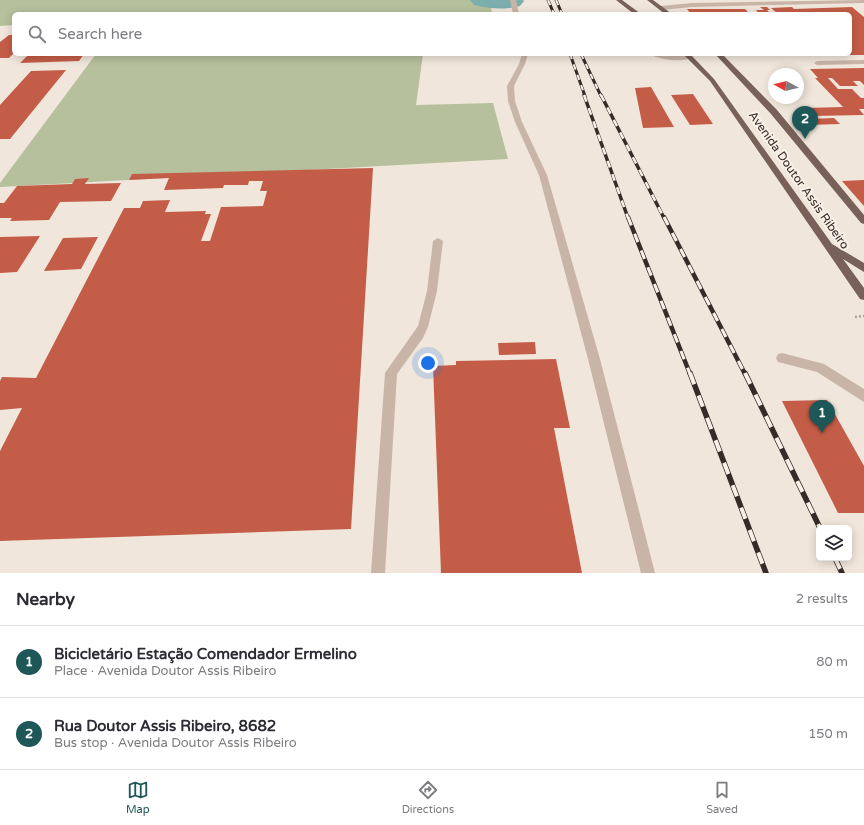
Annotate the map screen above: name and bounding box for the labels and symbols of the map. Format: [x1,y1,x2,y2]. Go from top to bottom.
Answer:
north arrow [768,68,804,104]
pin: 2 [792,106,818,139]
street label: Avenida Doutor Assis Ribeiro [746,108,852,252]
your location [418,353,438,373]
pin: 1 [809,400,835,433]

